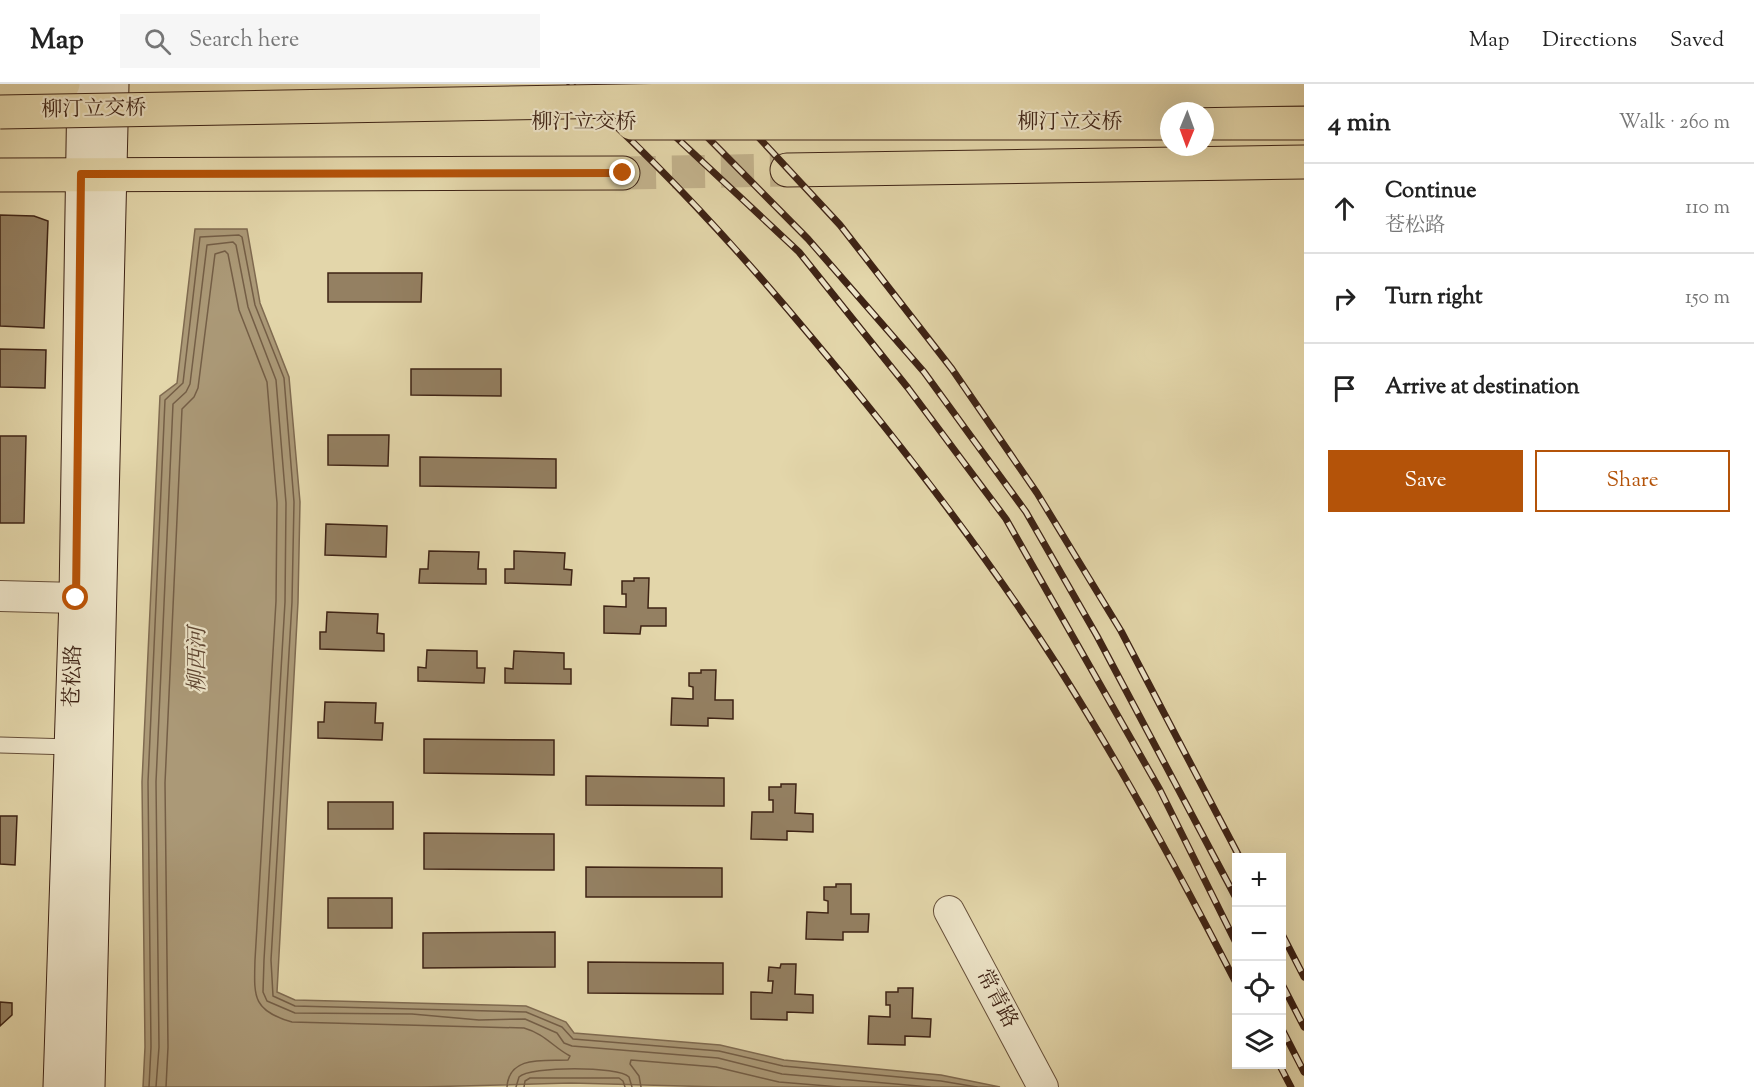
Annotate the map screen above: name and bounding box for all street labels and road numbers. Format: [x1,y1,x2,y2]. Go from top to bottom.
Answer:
street label: 柳汀立交桥 [41,94,147,126]
street label: 柳汀立交桥 [532,108,637,138]
street label: 柳汀立交桥 [1018,108,1123,138]
street label: 苍松路 [58,644,90,708]
street label: 常青路 [968,964,1024,1034]

